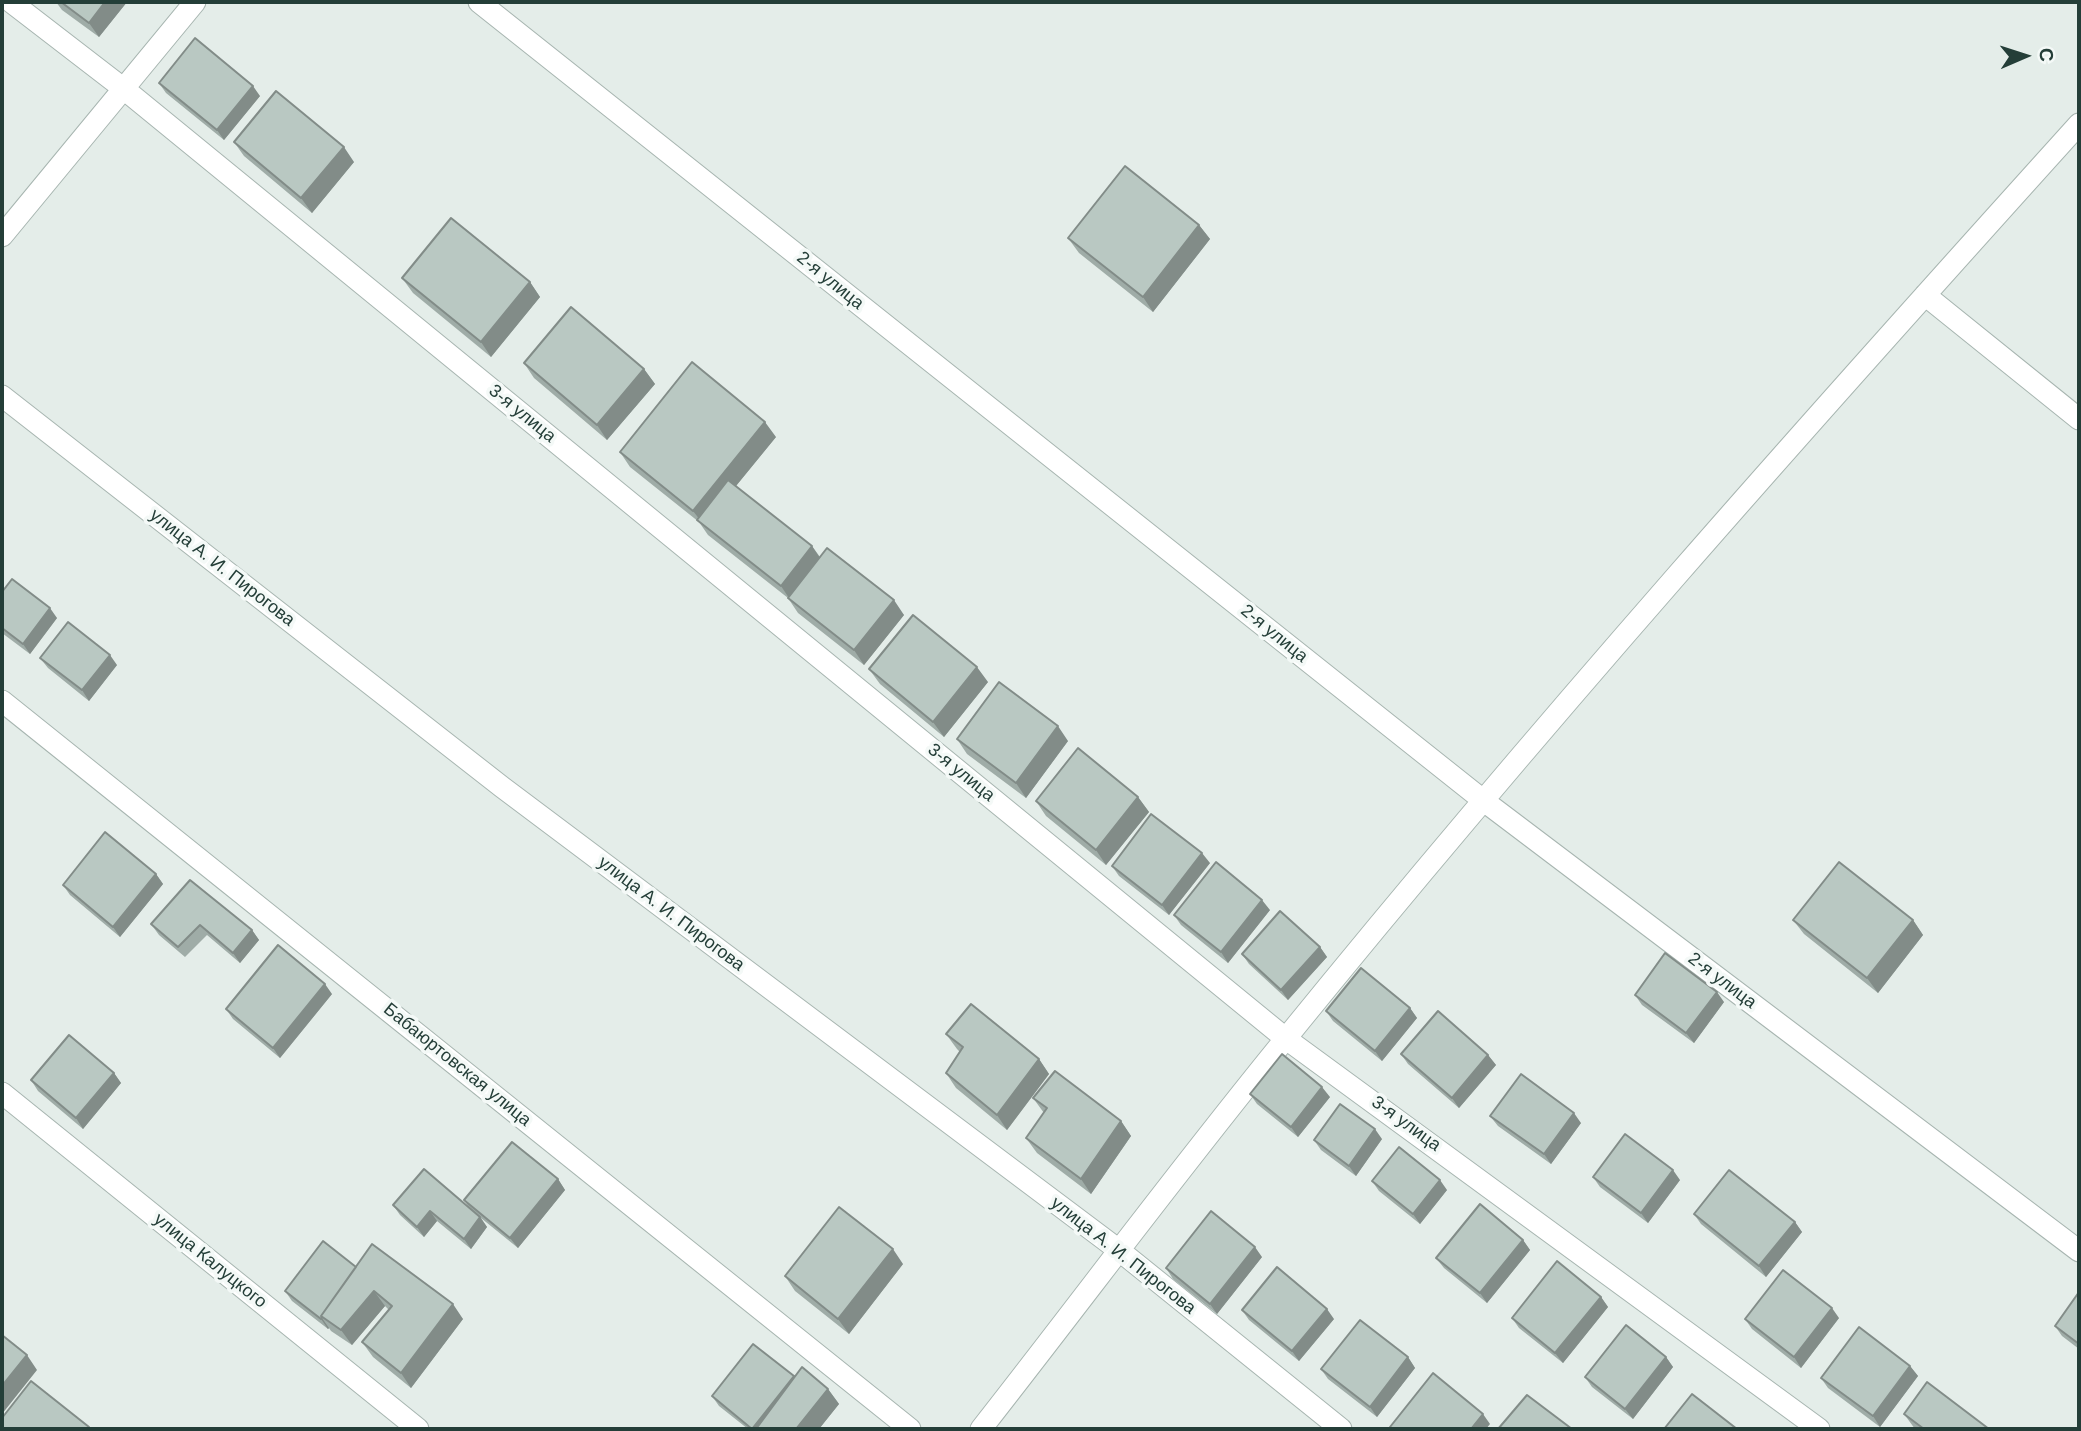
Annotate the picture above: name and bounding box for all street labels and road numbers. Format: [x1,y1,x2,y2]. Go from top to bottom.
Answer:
street label: 2-я улица [792,247,868,315]
street label: 3-я улица [484,380,560,448]
street label: улица А. И. Пирогова [145,505,299,631]
street label: 2-я улица [1236,600,1312,668]
street label: 3-я улица [923,739,999,807]
street label: улица А. И. Пирогова [593,852,749,976]
street label: 2-я улица [1683,948,1761,1014]
street label: Бабаюртовская улица [379,999,535,1131]
street label: 3-я улица [1367,1092,1445,1156]
street label: улица А. И. Пирогова [1046,1193,1200,1319]
street label: улица Калуцкого [149,1209,271,1313]

